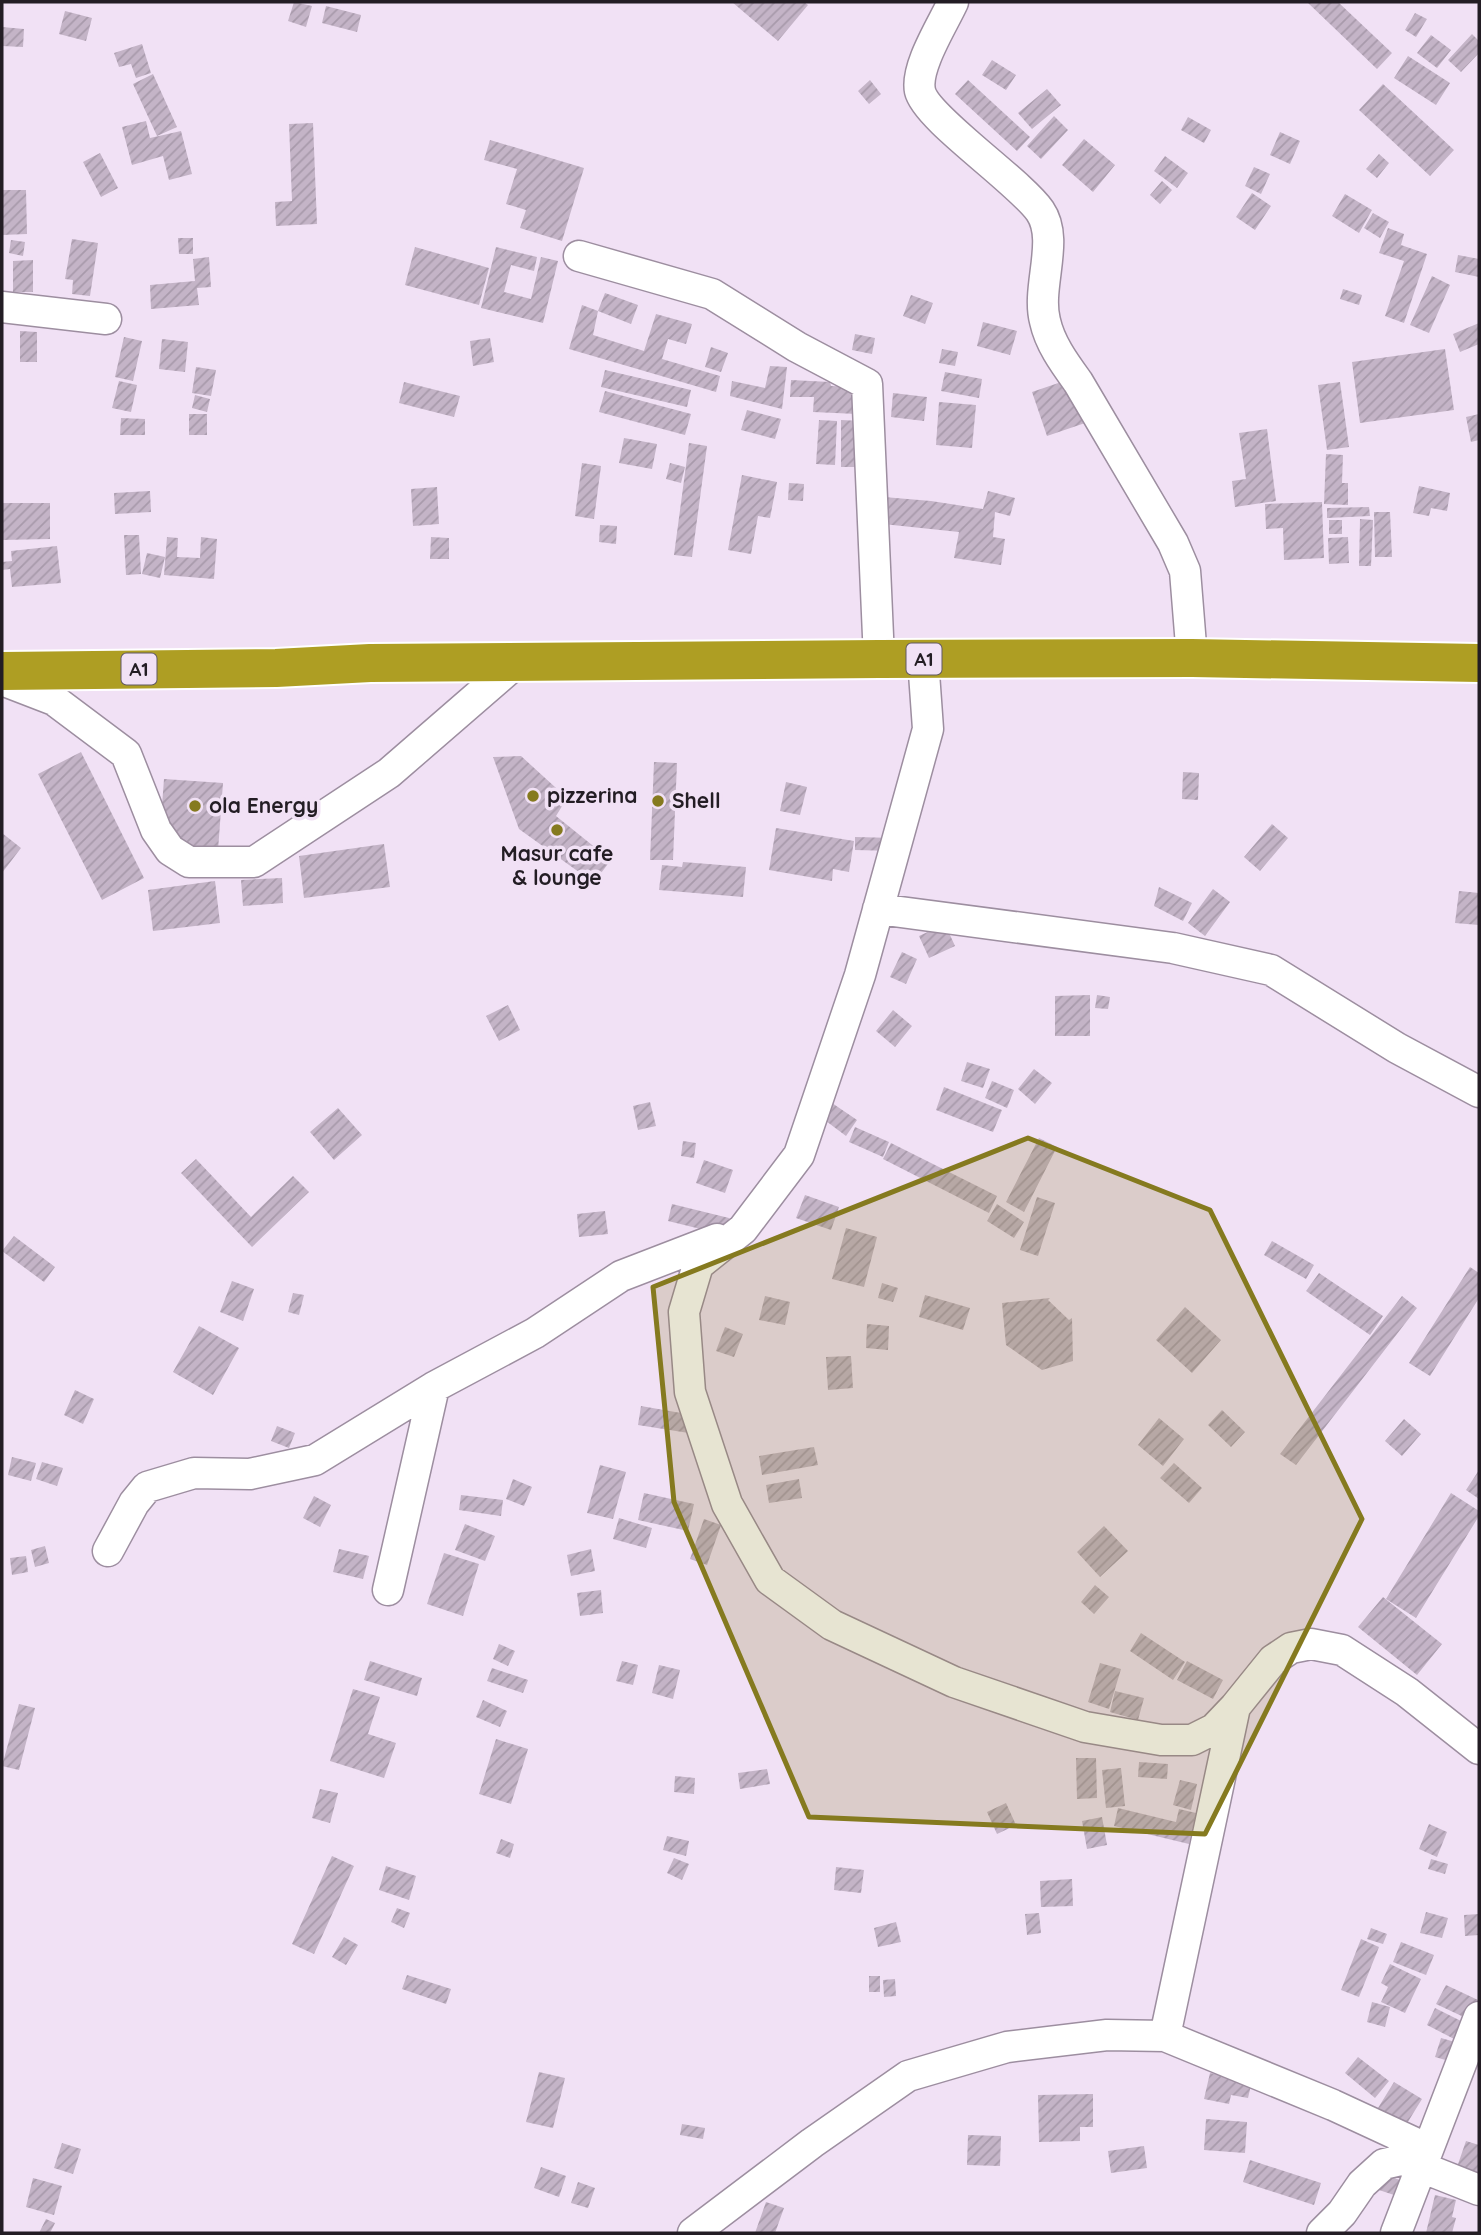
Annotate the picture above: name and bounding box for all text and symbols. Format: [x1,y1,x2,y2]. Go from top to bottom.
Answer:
road number: A1 [906,644,942,674]
road number: A1 [122,654,156,684]
place label: pizzerina [547,782,637,808]
place label: Shell [672,787,721,813]
marker: pizzerina [525,788,541,804]
place label: ola Energy [209,792,318,818]
marker: Shell [650,793,666,809]
marker: ola Energy [187,798,203,814]
marker: Masur cafe & lounge [549,822,565,838]
place label: Masur cafe & lounge [501,840,613,890]

